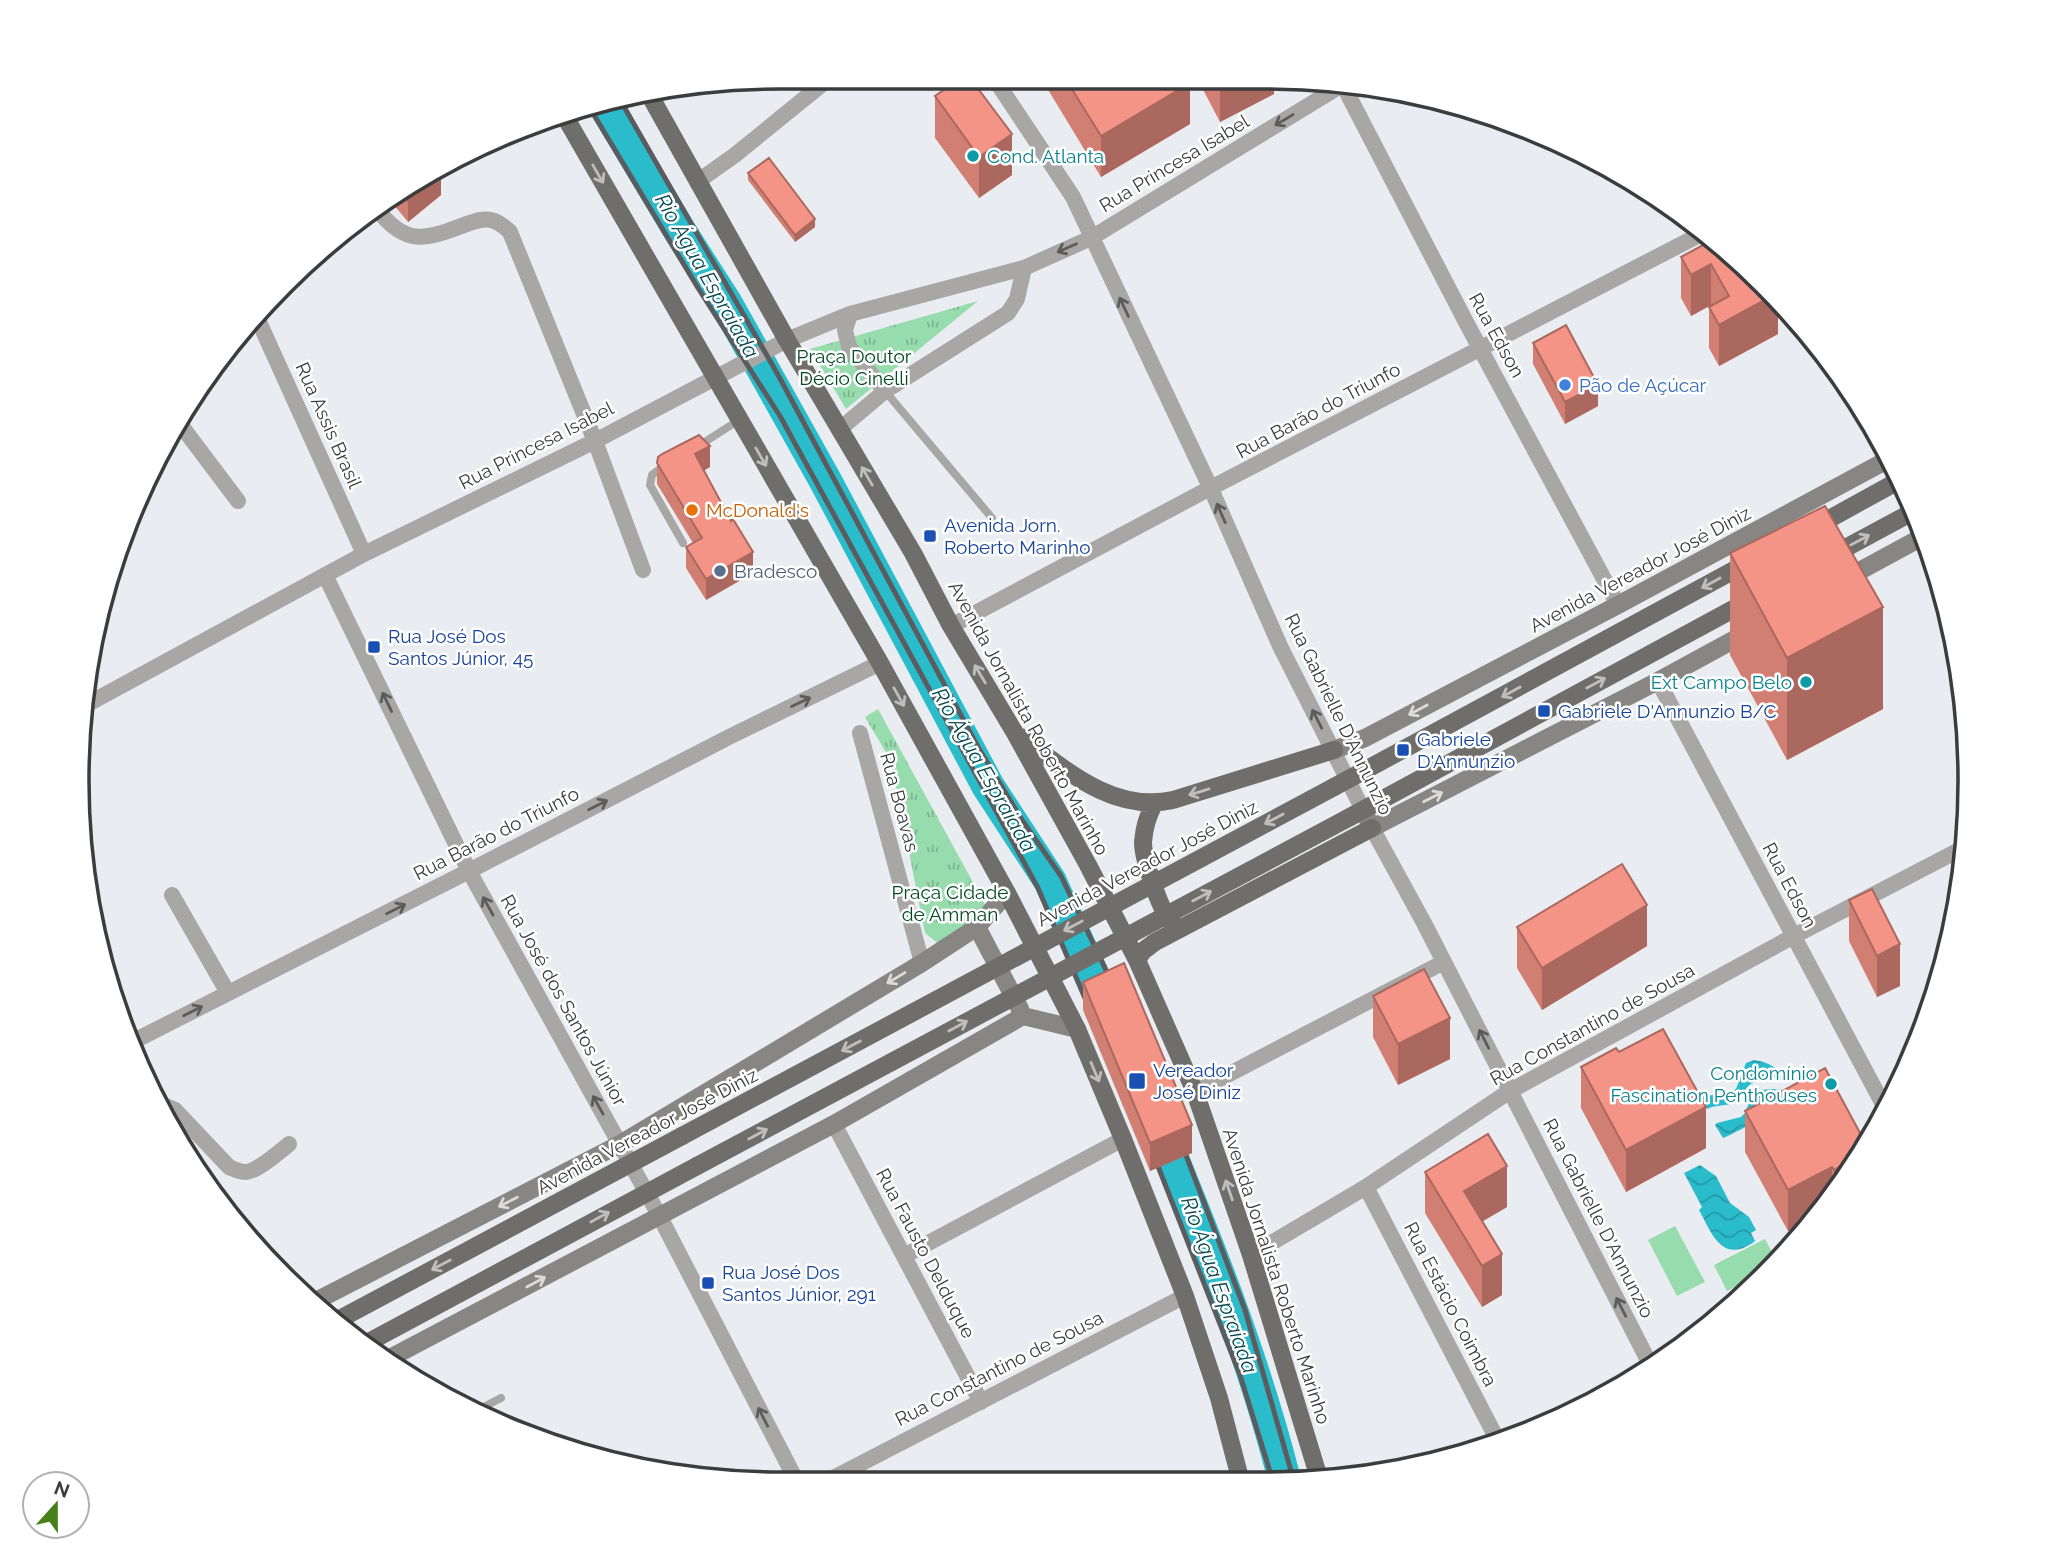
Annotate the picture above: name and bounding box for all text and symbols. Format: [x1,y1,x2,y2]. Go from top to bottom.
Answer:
street label: Rua Princesa Isabel [1095,109,1253,216]
one-way arrow [1275,113,1294,128]
place label: Cond. Atlanta [987,145,1104,167]
marker: Cond. Atlanta [965,148,981,164]
one-way arrow [591,164,605,184]
water label: Rio Água Espraiada [650,189,765,362]
one-way arrow [1057,242,1078,255]
street label: Rua Edson [1465,289,1529,381]
one-way arrow [1117,297,1130,318]
park label: Praça Doutor Décio Cinelli [797,345,912,389]
street label: Rua Barão do Triunfo [1232,357,1404,463]
street label: Rua Assis Brasil [291,359,367,492]
place label: Pão de Açúcar [1579,374,1706,396]
marker: Pão de Açúcar [1557,377,1573,393]
street label: Rua Princesa Isabel [455,396,618,494]
one-way arrow [754,447,768,467]
one-way arrow [860,467,874,487]
place label: McDonald's [706,499,809,521]
street label: Avenida Vereador José Diniz [1526,501,1754,637]
marker: McDonald's [684,502,700,518]
one-way arrow [1214,503,1227,524]
place label: Avenida Jorn. Roberto Marinho [944,514,1091,558]
marker: Avenida Jorn. Roberto Marinho [922,528,938,544]
one-way arrow [1849,533,1870,546]
place label: Bradesco [734,560,817,582]
marker: Bradesco [712,563,728,579]
street label: Avenida Jornalista Roberto Marinho [944,577,1114,859]
one-way arrow [1701,577,1722,590]
street label: Rua Gabrielle D'Annunzio [1281,610,1397,818]
place label: Rua José Dos Santos Júnior, 45 [388,625,533,669]
marker: Rua José Dos Santos Júnior, 45 [366,639,382,655]
one-way arrow [973,665,987,685]
place label: Ext Campo Belo [1651,671,1792,693]
marker: Ext Campo Belo [1798,674,1814,690]
one-way arrow [1585,676,1605,690]
water label: Rio Água Espraiada [927,683,1042,856]
one-way arrow [893,686,906,707]
one-way arrow [1501,686,1522,699]
one-way arrow [380,692,393,713]
one-way arrow [790,694,811,708]
place label: Gabriele D'Annunzio B/C [1558,700,1777,722]
marker: Gabriele D'Annunzio B/C [1536,703,1552,719]
one-way arrow [1408,704,1429,718]
one-way arrow [1309,709,1323,730]
place label: Gabriele D'Annunzio [1417,728,1515,772]
marker: Gabriele D'Annunzio [1395,742,1411,758]
street label: Rua Boavas [876,750,924,854]
street label: Rua Barão do Triunfo [410,782,582,884]
one-way arrow [1188,787,1210,800]
one-way arrow [1422,790,1443,804]
street label: Avenida Vereador José Diniz [1033,795,1261,931]
one-way arrow [587,797,608,811]
one-way arrow [1264,812,1284,826]
street label: Rua Edson [1758,839,1822,931]
park label: Praça Cidade de Amman [892,881,1008,925]
one-way arrow [1191,889,1212,902]
street label: Rua José dos Santos Júnior [497,890,632,1110]
one-way arrow [481,896,494,917]
one-way arrow [385,901,406,915]
one-way arrow [1063,920,1084,933]
street label: Rua Constantino de Sousa [1486,959,1698,1089]
one-way arrow [886,972,906,986]
one-way arrow [182,1004,203,1018]
one-way arrow [947,1019,968,1033]
one-way arrow [1477,1030,1491,1050]
one-way arrow [841,1039,862,1053]
place label: Vereador José Diniz [1153,1059,1241,1103]
one-way arrow [1089,1061,1102,1083]
place label: Condomínio Fascination Penthouses [1611,1062,1817,1106]
street label: Avenida Vereador José Diniz [533,1063,761,1199]
marker: Vereador José Diniz [1127,1071,1147,1091]
marker: Condomínio Fascination Penthouses [1823,1076,1839,1092]
one-way arrow [591,1095,604,1116]
street label: Rua Gabrielle D'Annunzio [1539,1115,1659,1321]
street label: Avenida Jornalista Roberto Marinho [1219,1125,1335,1427]
one-way arrow [747,1126,767,1140]
street label: Rua Fausto Delduque [872,1164,980,1342]
one-way arrow [1222,1180,1234,1202]
water label: Rio Água Espraiada [1176,1193,1263,1376]
one-way arrow [498,1195,518,1209]
one-way arrow [589,1210,610,1224]
street label: Rua Estácio Coimbra [1400,1218,1502,1390]
one-way arrow [431,1258,451,1272]
place label: Rua José Dos Santos Júnior, 291 [722,1261,876,1305]
one-way arrow [525,1274,545,1288]
marker: Rua José Dos Santos Júnior, 291 [700,1275,716,1291]
one-way arrow [1614,1297,1628,1318]
street label: Rua Constantino de Sousa [891,1306,1107,1430]
one-way arrow [756,1407,770,1428]
north arrow [21,1470,91,1540]
text: N [51,1476,73,1502]

